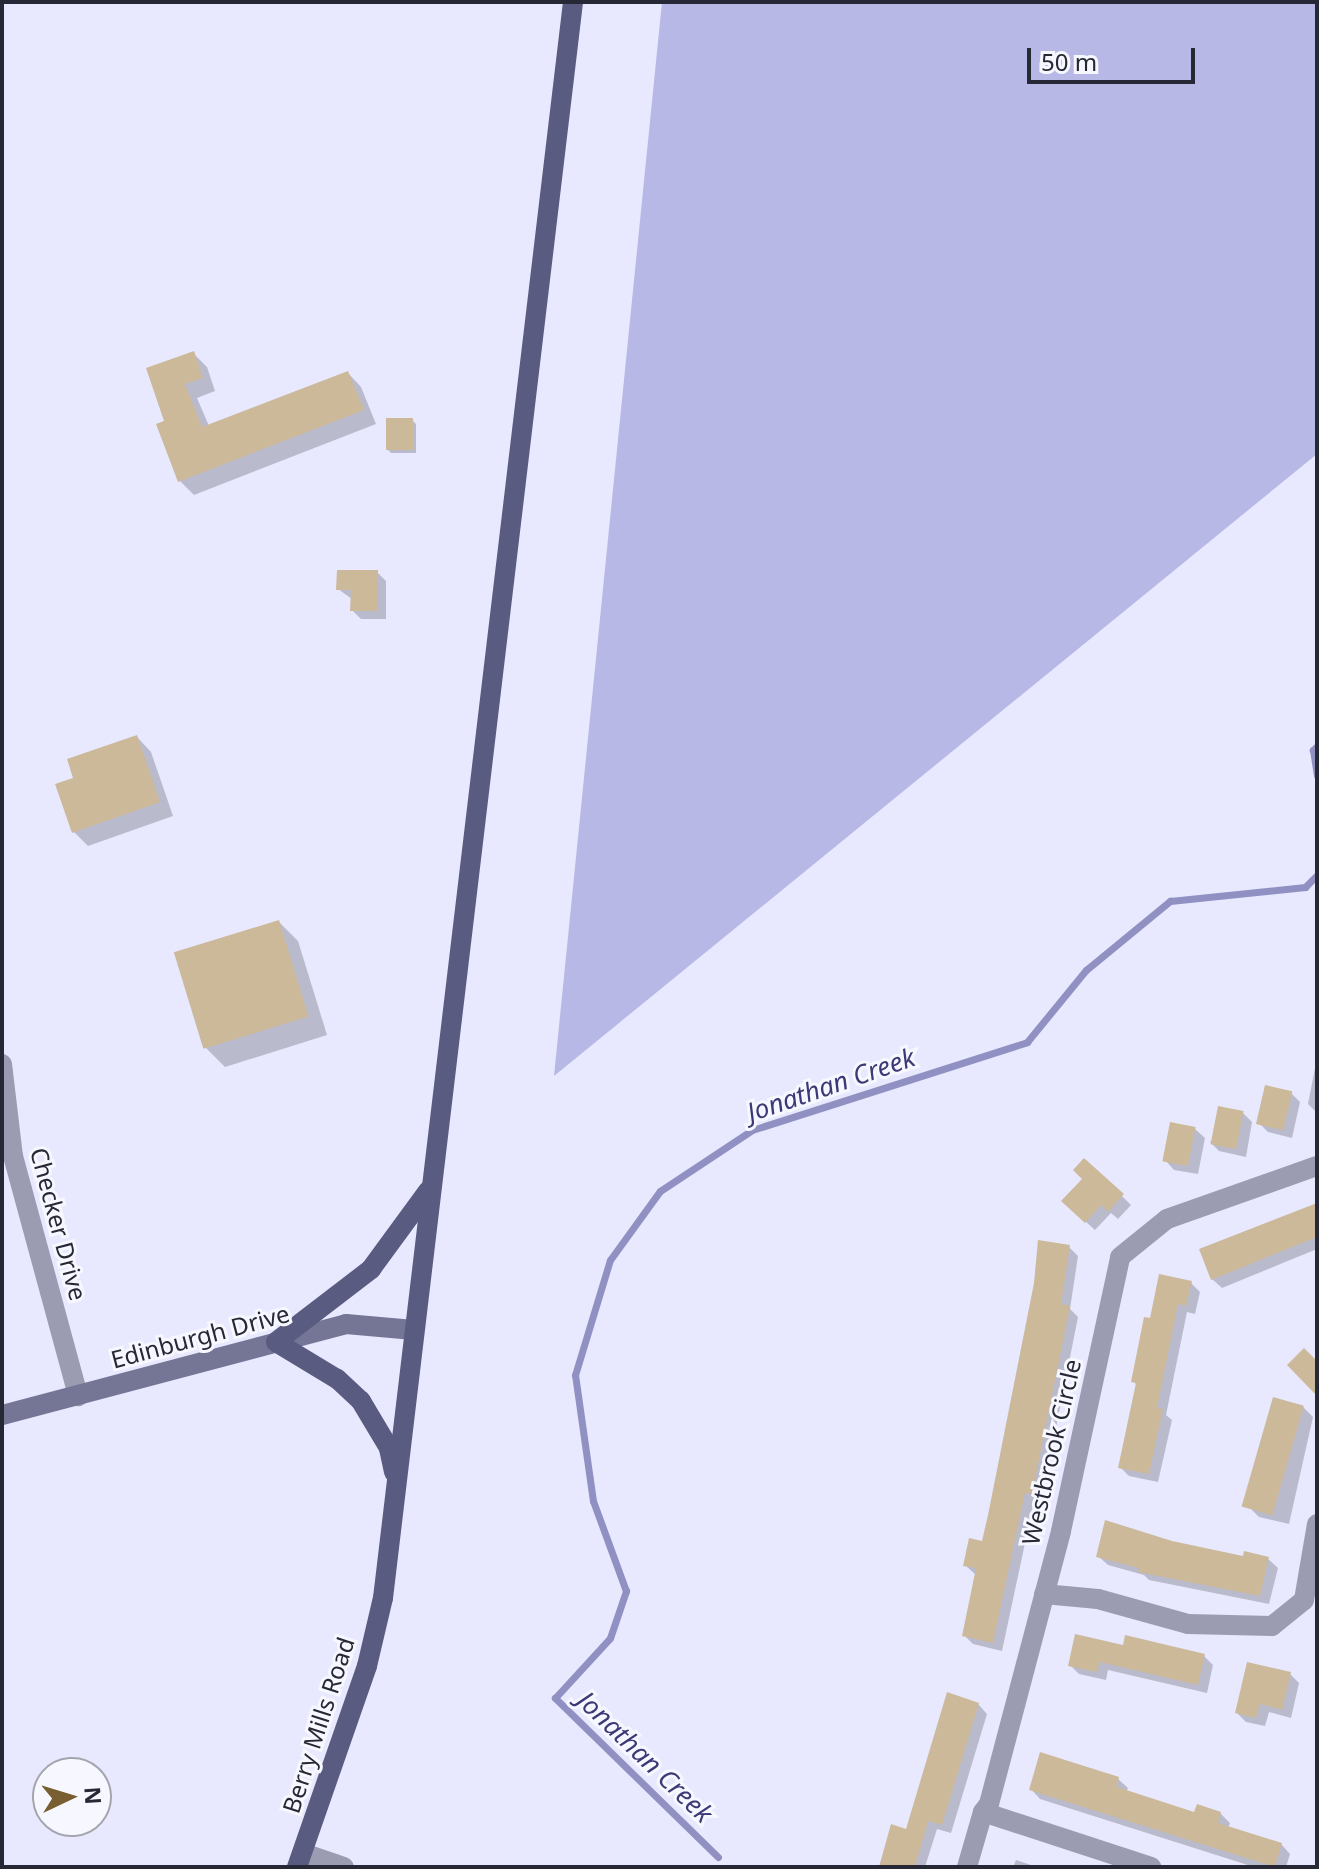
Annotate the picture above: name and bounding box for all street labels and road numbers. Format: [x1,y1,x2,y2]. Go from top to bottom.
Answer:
street label: Checker Drive [25,1144,93,1304]
street label: Edinburgh Drive [108,1298,292,1374]
street label: Westbrook Circle [1016,1356,1086,1548]
street label: Berry Mills Road [276,1633,360,1817]

